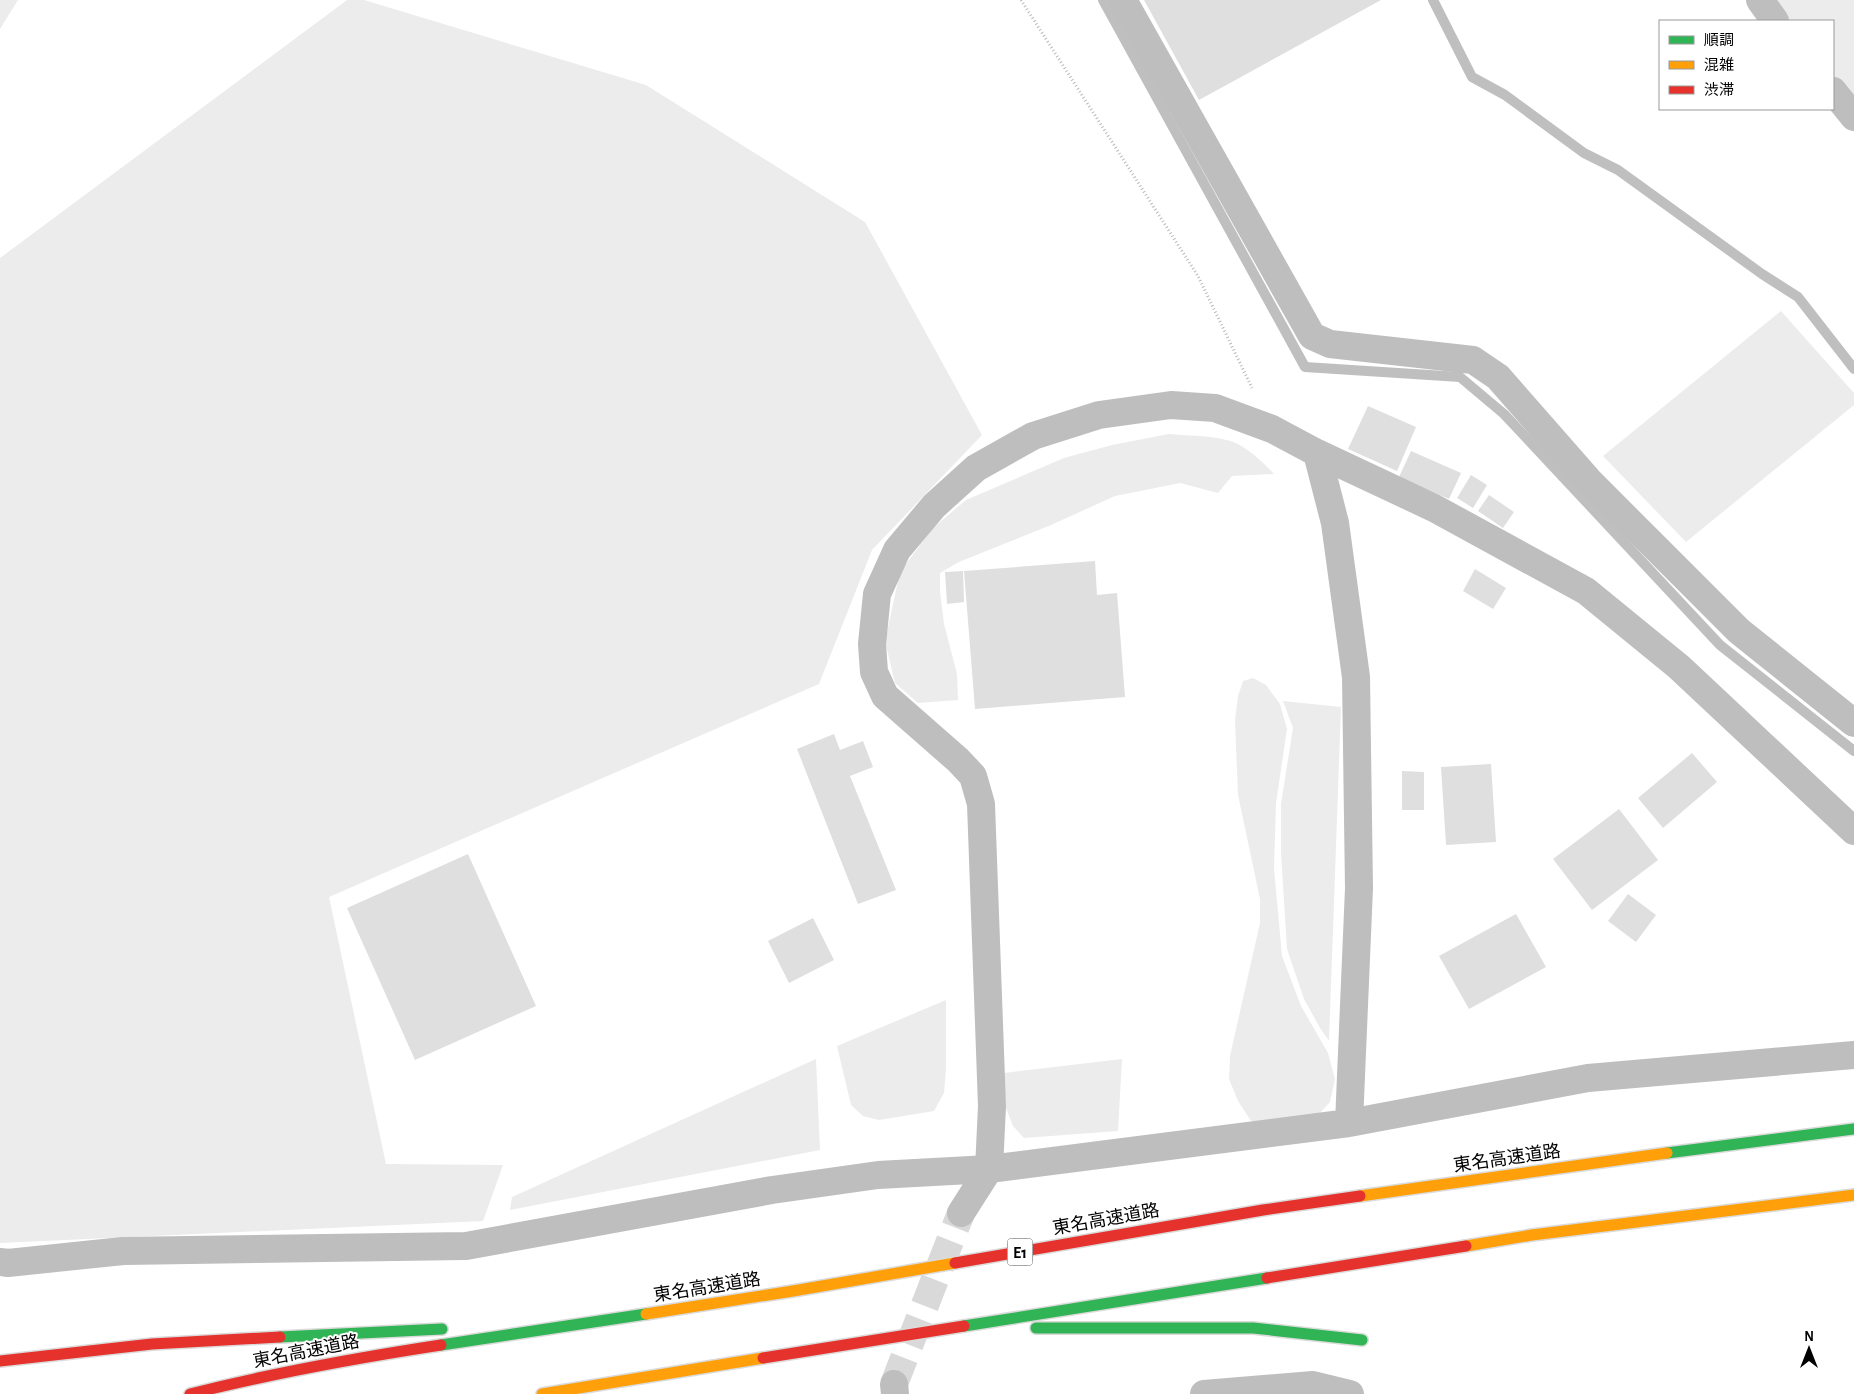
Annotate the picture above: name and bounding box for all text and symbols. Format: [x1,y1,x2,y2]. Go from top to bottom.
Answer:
legend [1659,20,1834,110]
text: 順調 [1704,33,1734,48]
text: 混雑 [1704,57,1734,73]
text: 渋滞 [1704,82,1734,98]
street label: 東名高速道路 [1452,1141,1562,1175]
street label: 東名高速道路 [1051,1200,1161,1238]
road number: E1 [1008,1238,1032,1266]
street label: 東名高速道路 [652,1269,762,1305]
north arrow [1784,1324,1834,1374]
text: N [1804,1330,1814,1344]
street label: 東名高速道路 [251,1331,361,1371]

